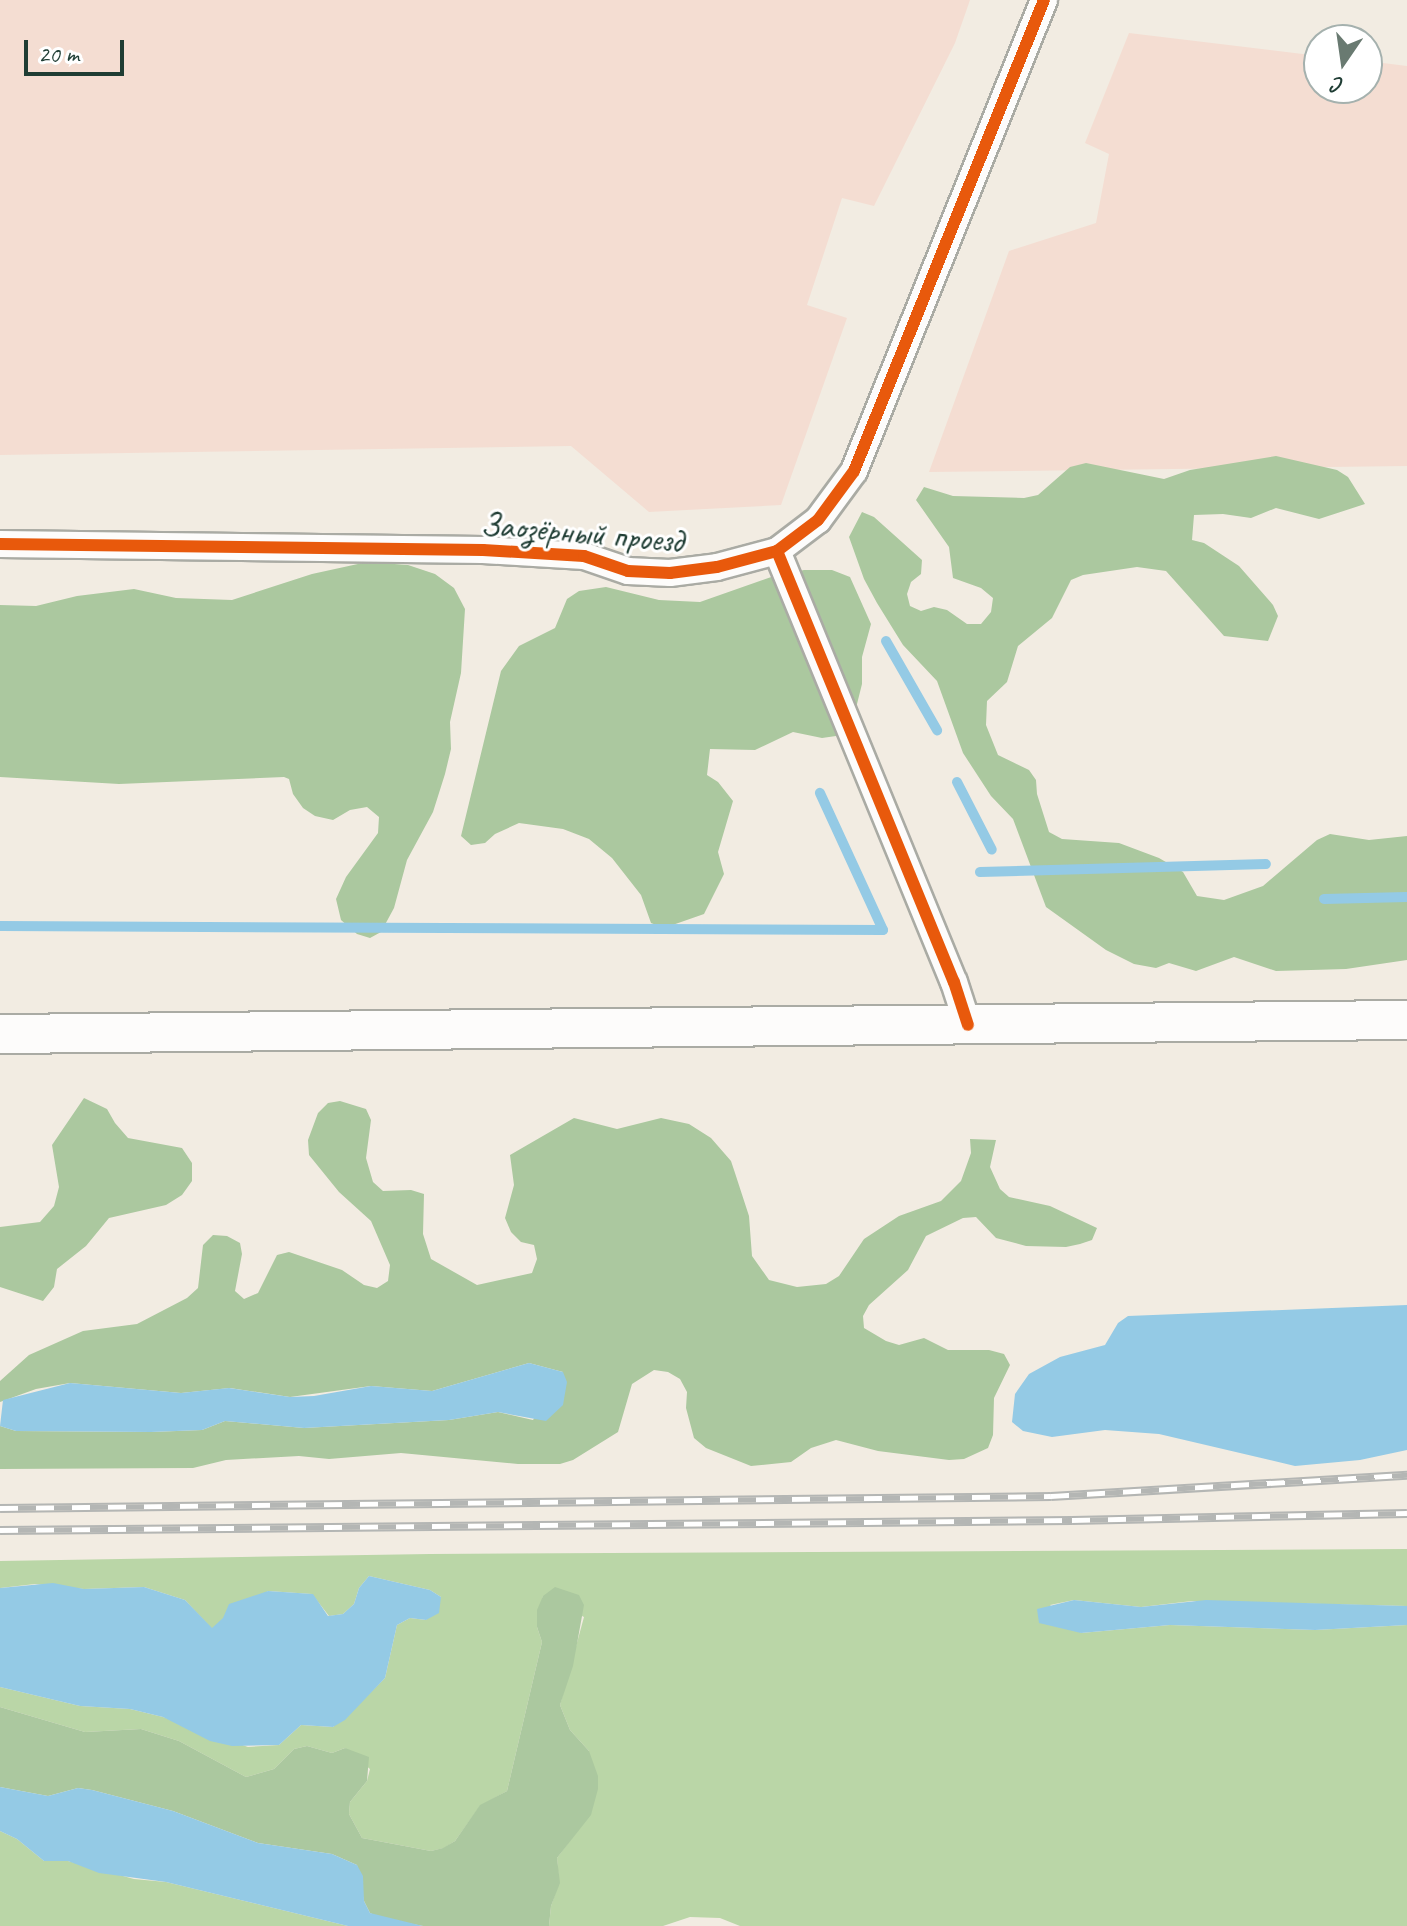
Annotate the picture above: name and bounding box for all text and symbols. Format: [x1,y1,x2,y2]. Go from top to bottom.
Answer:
scale bar [28,24,128,74]
north arrow [1303,24,1383,104]
text: 20 m [38,39,79,69]
text: С [1330,71,1346,100]
street label: Заозёрный проезд [479,503,685,561]

